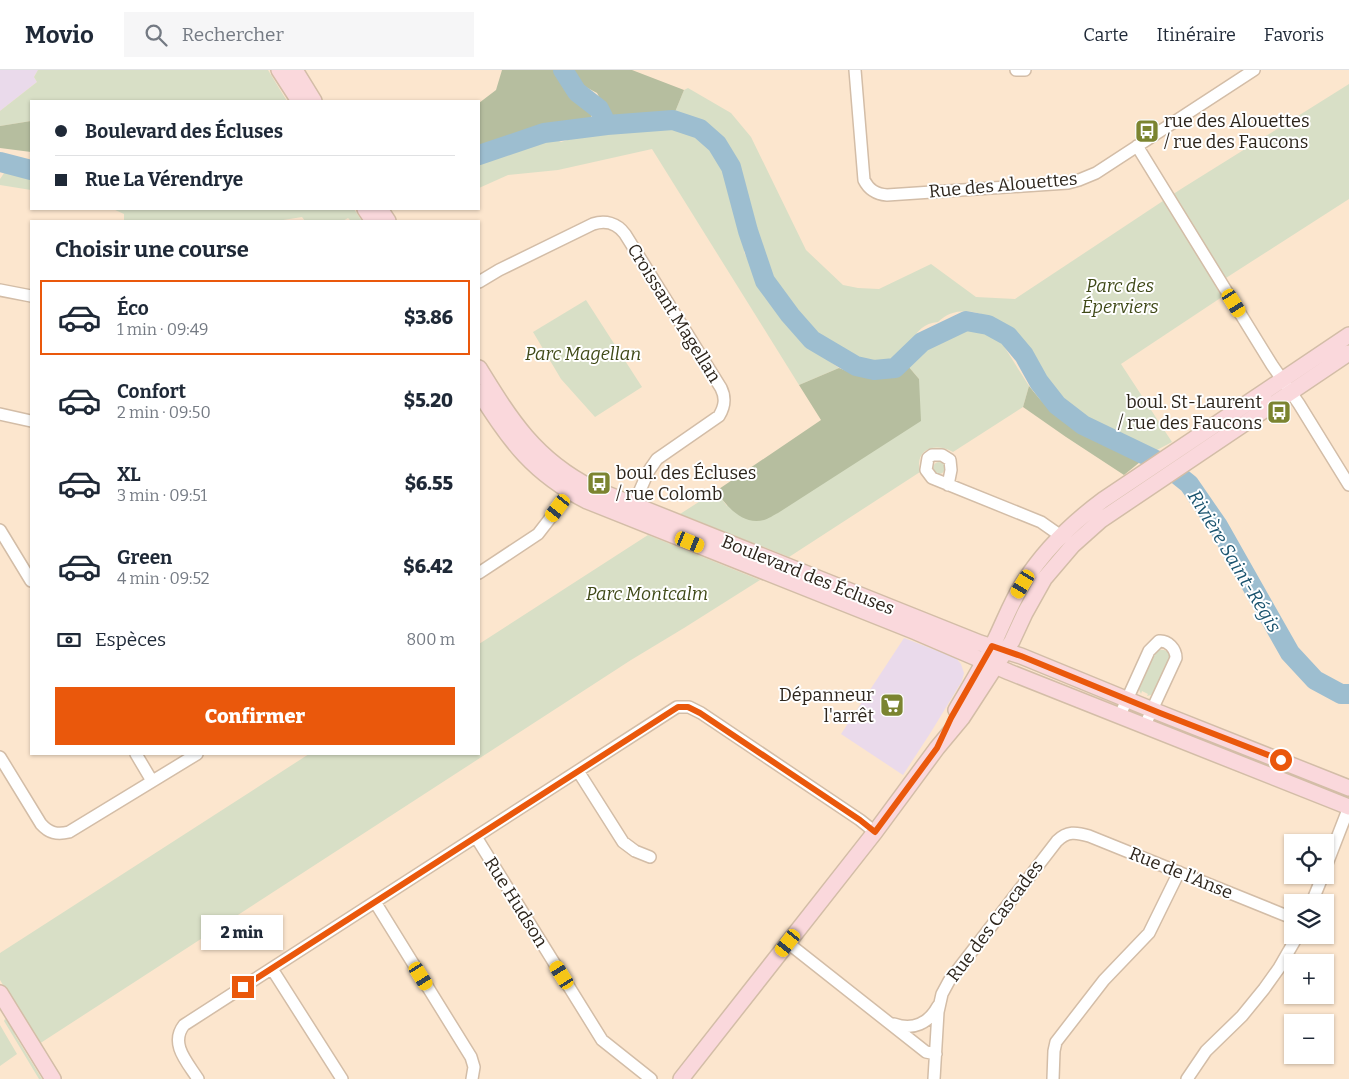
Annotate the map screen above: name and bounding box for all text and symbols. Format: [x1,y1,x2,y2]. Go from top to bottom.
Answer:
search box [124,12,474,57]
text: Movio [25,21,94,49]
icon: search [142,21,170,49]
text: Rechercher [182,23,284,46]
text: Carte [1083,24,1128,46]
text: Itinéraire [1156,24,1236,46]
text: Favoris [1264,24,1324,46]
place label: rue des Alouettes / rue des Faucons [1164,110,1310,153]
bus stop icon: rue des Alouettes / rue des Faucons [1134,118,1160,144]
text: Boulevard des Écluses [85,120,283,143]
text: Rue La Vérendrye [85,168,243,191]
street label: Rue des Alouettes [928,168,1078,202]
text: Choisir une course [55,236,249,263]
street label: Croissant Magellan [622,240,726,387]
park label: Parc des Éperviers [1082,275,1159,318]
car [1219,286,1248,320]
icon: car [57,295,102,340]
text: Éco [117,297,149,320]
text: $3.86 [404,306,453,329]
text: 1 min · 09:49 [117,320,208,339]
park label: Parc Magellan [525,343,641,365]
icon: car [57,378,102,423]
text: Confort [117,380,186,403]
text: $5.20 [404,389,453,412]
place label: boul. St-Laurent / rue des Faucons [1118,391,1262,434]
bus stop icon: boul. St-Laurent / rue des Faucons [1266,399,1292,425]
text: 2 min · 09:50 [117,403,211,422]
icon: car [57,461,102,506]
place label: boul. des Écluses / rue Colomb [616,461,756,505]
text: XL [117,463,141,486]
bus stop icon: boul. des Écluses / rue Colomb [586,470,612,496]
text: $6.55 [405,472,453,495]
text: 3 min · 09:51 [117,486,207,505]
water label: Rivière Saint-Régis [1183,486,1286,637]
car [542,492,573,524]
car [673,529,706,555]
street label: Boulevard des Écluses [718,529,898,620]
icon: car [57,544,102,589]
text: Green [117,546,172,569]
text: $6.42 [403,555,453,578]
car [1008,567,1037,601]
text: 4 min · 09:52 [117,569,209,588]
park label: Parc Montcalm [586,583,708,605]
icon: cash [55,626,83,654]
text: Espèces [95,628,166,651]
text: 800 m [406,630,455,649]
place label: Dépanneur l'arrêt [779,684,874,727]
button: Confirmer [55,687,455,745]
supermarket icon: Dépanneur l'arrêt [879,692,905,718]
route start [1270,749,1292,771]
map controls [1284,834,1334,1064]
button: locate [1284,834,1334,884]
street label: Rue de l'Anse [1126,842,1236,904]
street label: Rue Hudson [479,853,553,952]
street label: Rue des Cascades [942,856,1048,986]
button: layers [1284,894,1334,944]
callout: 2 min [202,914,284,950]
text: 2 min [221,923,263,942]
car [772,927,803,959]
button: + [1284,954,1334,1004]
car [547,958,576,992]
car [406,959,435,993]
route end [232,976,254,998]
button: − [1284,1014,1334,1064]

